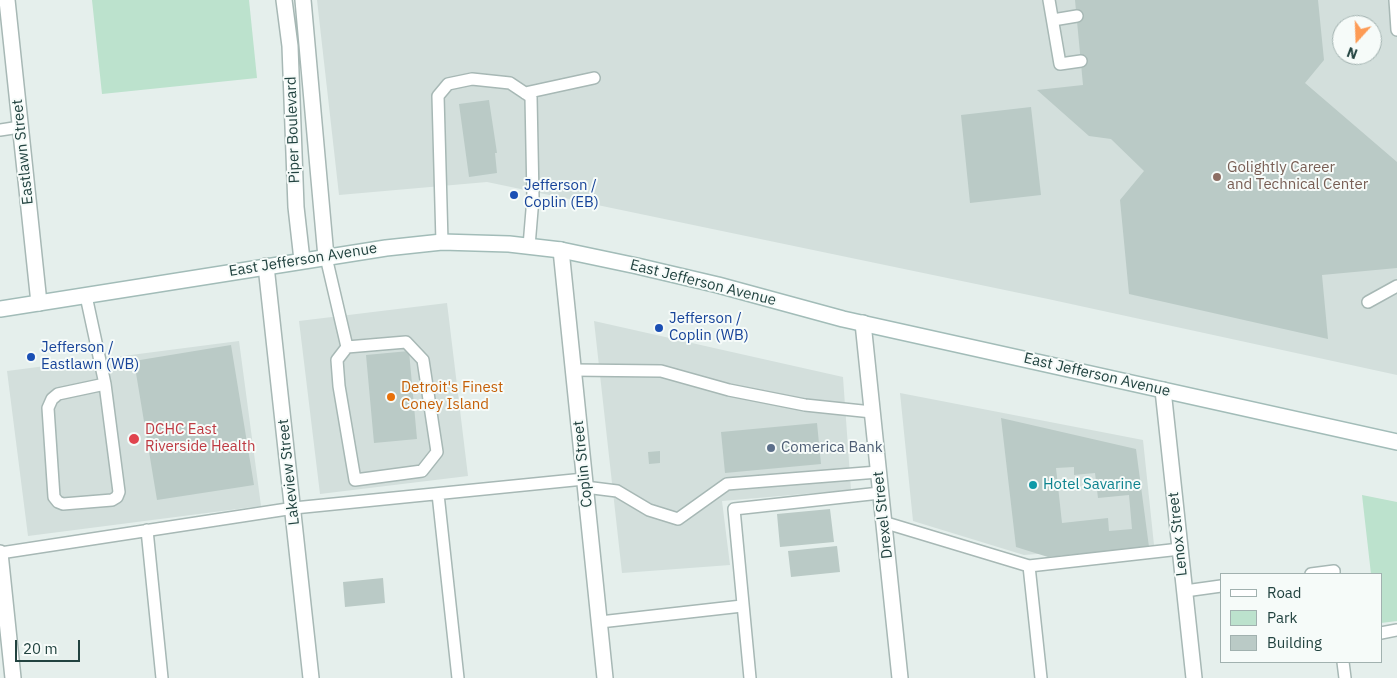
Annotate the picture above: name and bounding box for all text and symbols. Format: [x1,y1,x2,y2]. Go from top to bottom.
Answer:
north arrow [1332,15,1382,65]
text: N [1344,43,1360,63]
street label: Piper Boulevard [282,76,304,184]
street label: Eastlawn Street [9,98,37,206]
place label: Golightly Career and Technical Center [1227,159,1368,194]
marker: Golightly Career and Technical Center [1211,171,1223,183]
place label: Jefferson / Coplin (EB) [524,177,599,212]
marker: Jefferson / Coplin (EB) [508,189,520,201]
street label: East Jefferson Avenue [228,239,378,281]
street label: East Jefferson Avenue [628,256,778,310]
place label: Jefferson / Coplin (WB) [669,310,749,345]
marker: Jefferson / Coplin (WB) [653,322,665,334]
place label: Jefferson / Eastlawn (WB) [41,339,139,374]
street label: East Jefferson Avenue [1022,349,1172,401]
marker: Jefferson / Eastlawn (WB) [25,351,37,363]
place label: Detroit's Finest Coney Island [401,379,503,414]
marker: Detroit's Finest Coney Island [385,391,397,403]
street label: Lakeview Street [274,418,304,526]
street label: Coplin Street [569,420,597,508]
place label: DCHC East Riverside Health [145,421,256,456]
marker: DCHC East Riverside Health [127,432,141,446]
place label: Comerica Bank [781,439,883,457]
marker: Comerica Bank [765,442,777,454]
street label: Drexel Street [869,470,897,560]
place label: Hotel Savarine [1043,476,1141,494]
marker: Hotel Savarine [1027,479,1039,491]
street label: Lenox Street [1165,491,1191,577]
legend [1220,573,1382,663]
text: Road [1267,583,1302,602]
text: Park [1267,608,1297,627]
scale bar [18,630,82,662]
text: Building [1267,633,1322,652]
text: 20 m [23,639,58,658]

